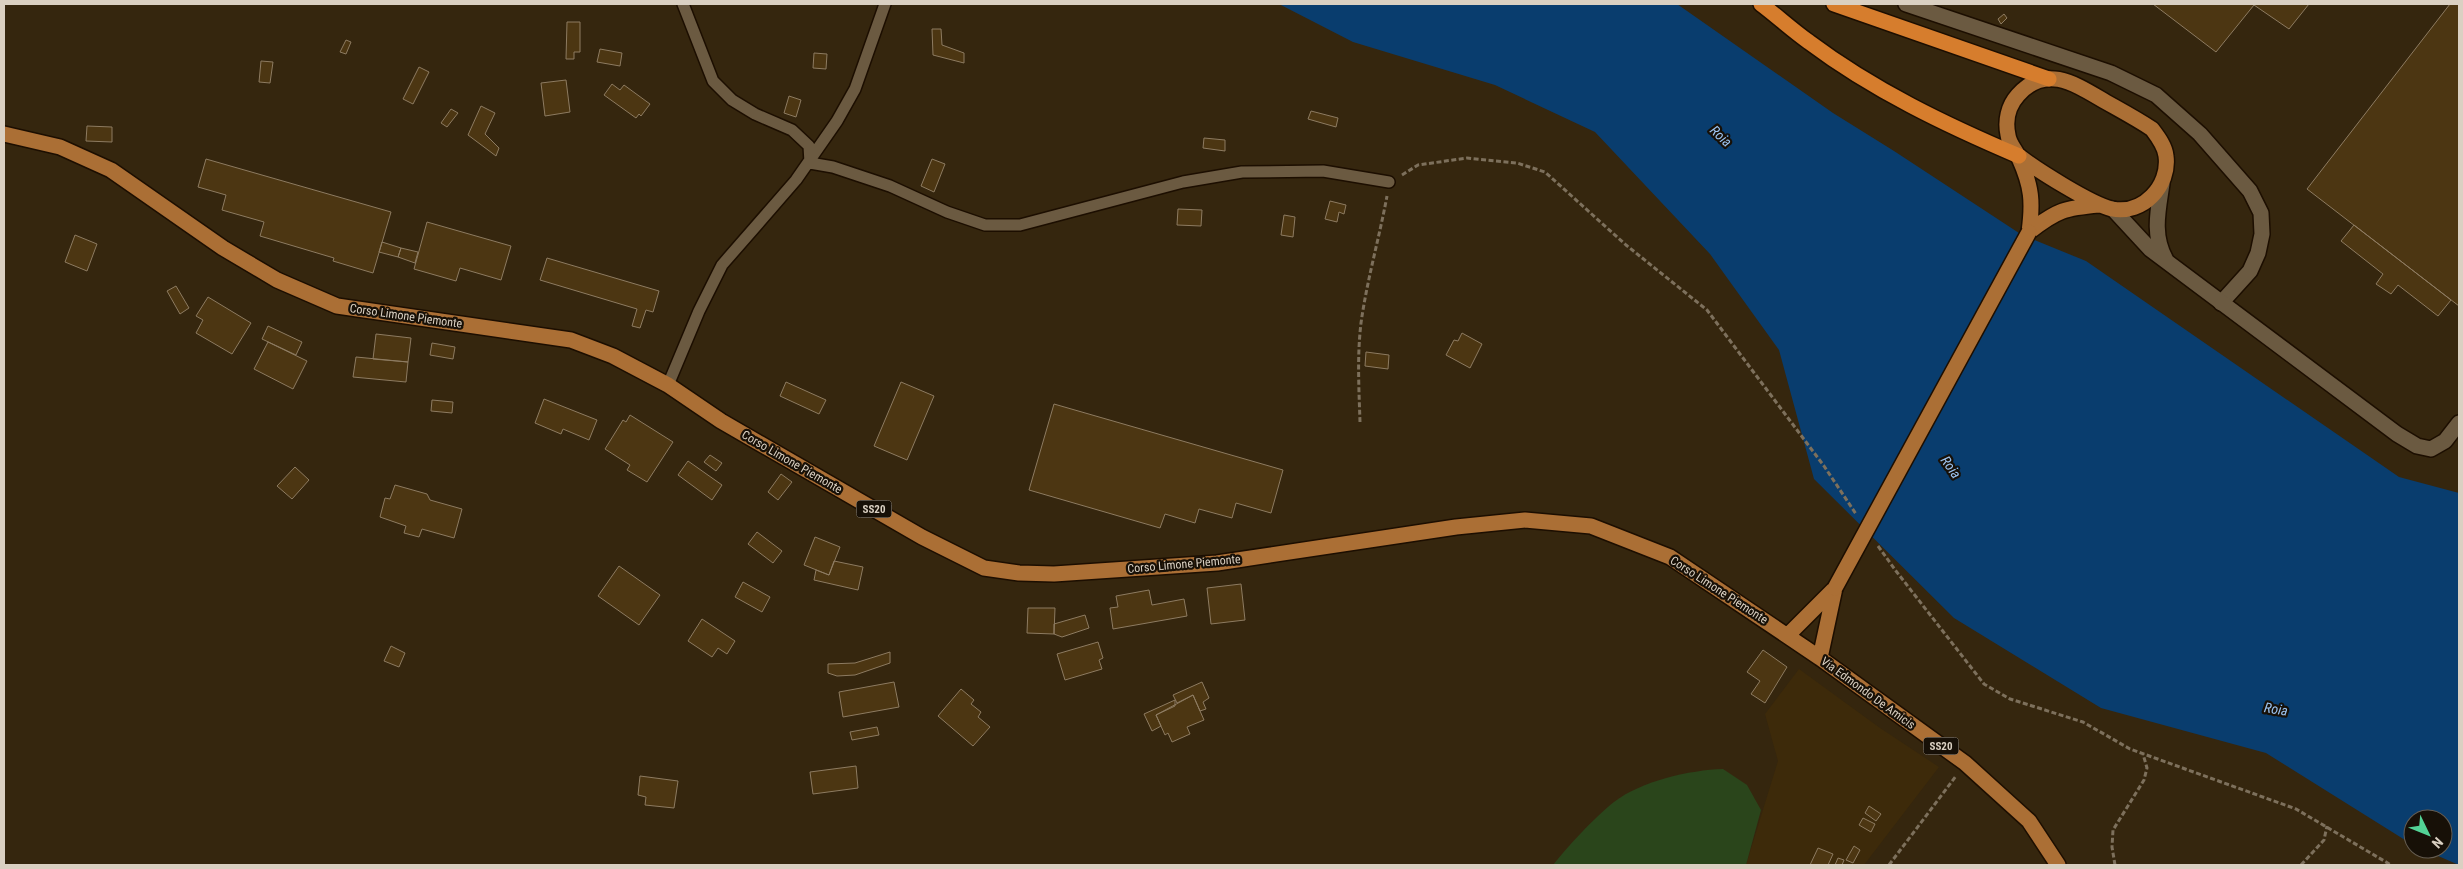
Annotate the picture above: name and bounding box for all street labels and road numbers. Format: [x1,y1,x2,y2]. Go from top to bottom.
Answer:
street label: Corso Limone Piemonte [349,301,464,331]
street label: Corso Limone Piemonte [739,428,845,497]
road number: SS20 [856,500,892,518]
street label: Corso Limone Piemonte [1127,552,1242,576]
street label: Corso Limone Piemonte [1668,553,1771,627]
street label: Via Edmondo De Amicis [1818,654,1918,732]
road number: SS20 [1924,738,1958,754]

